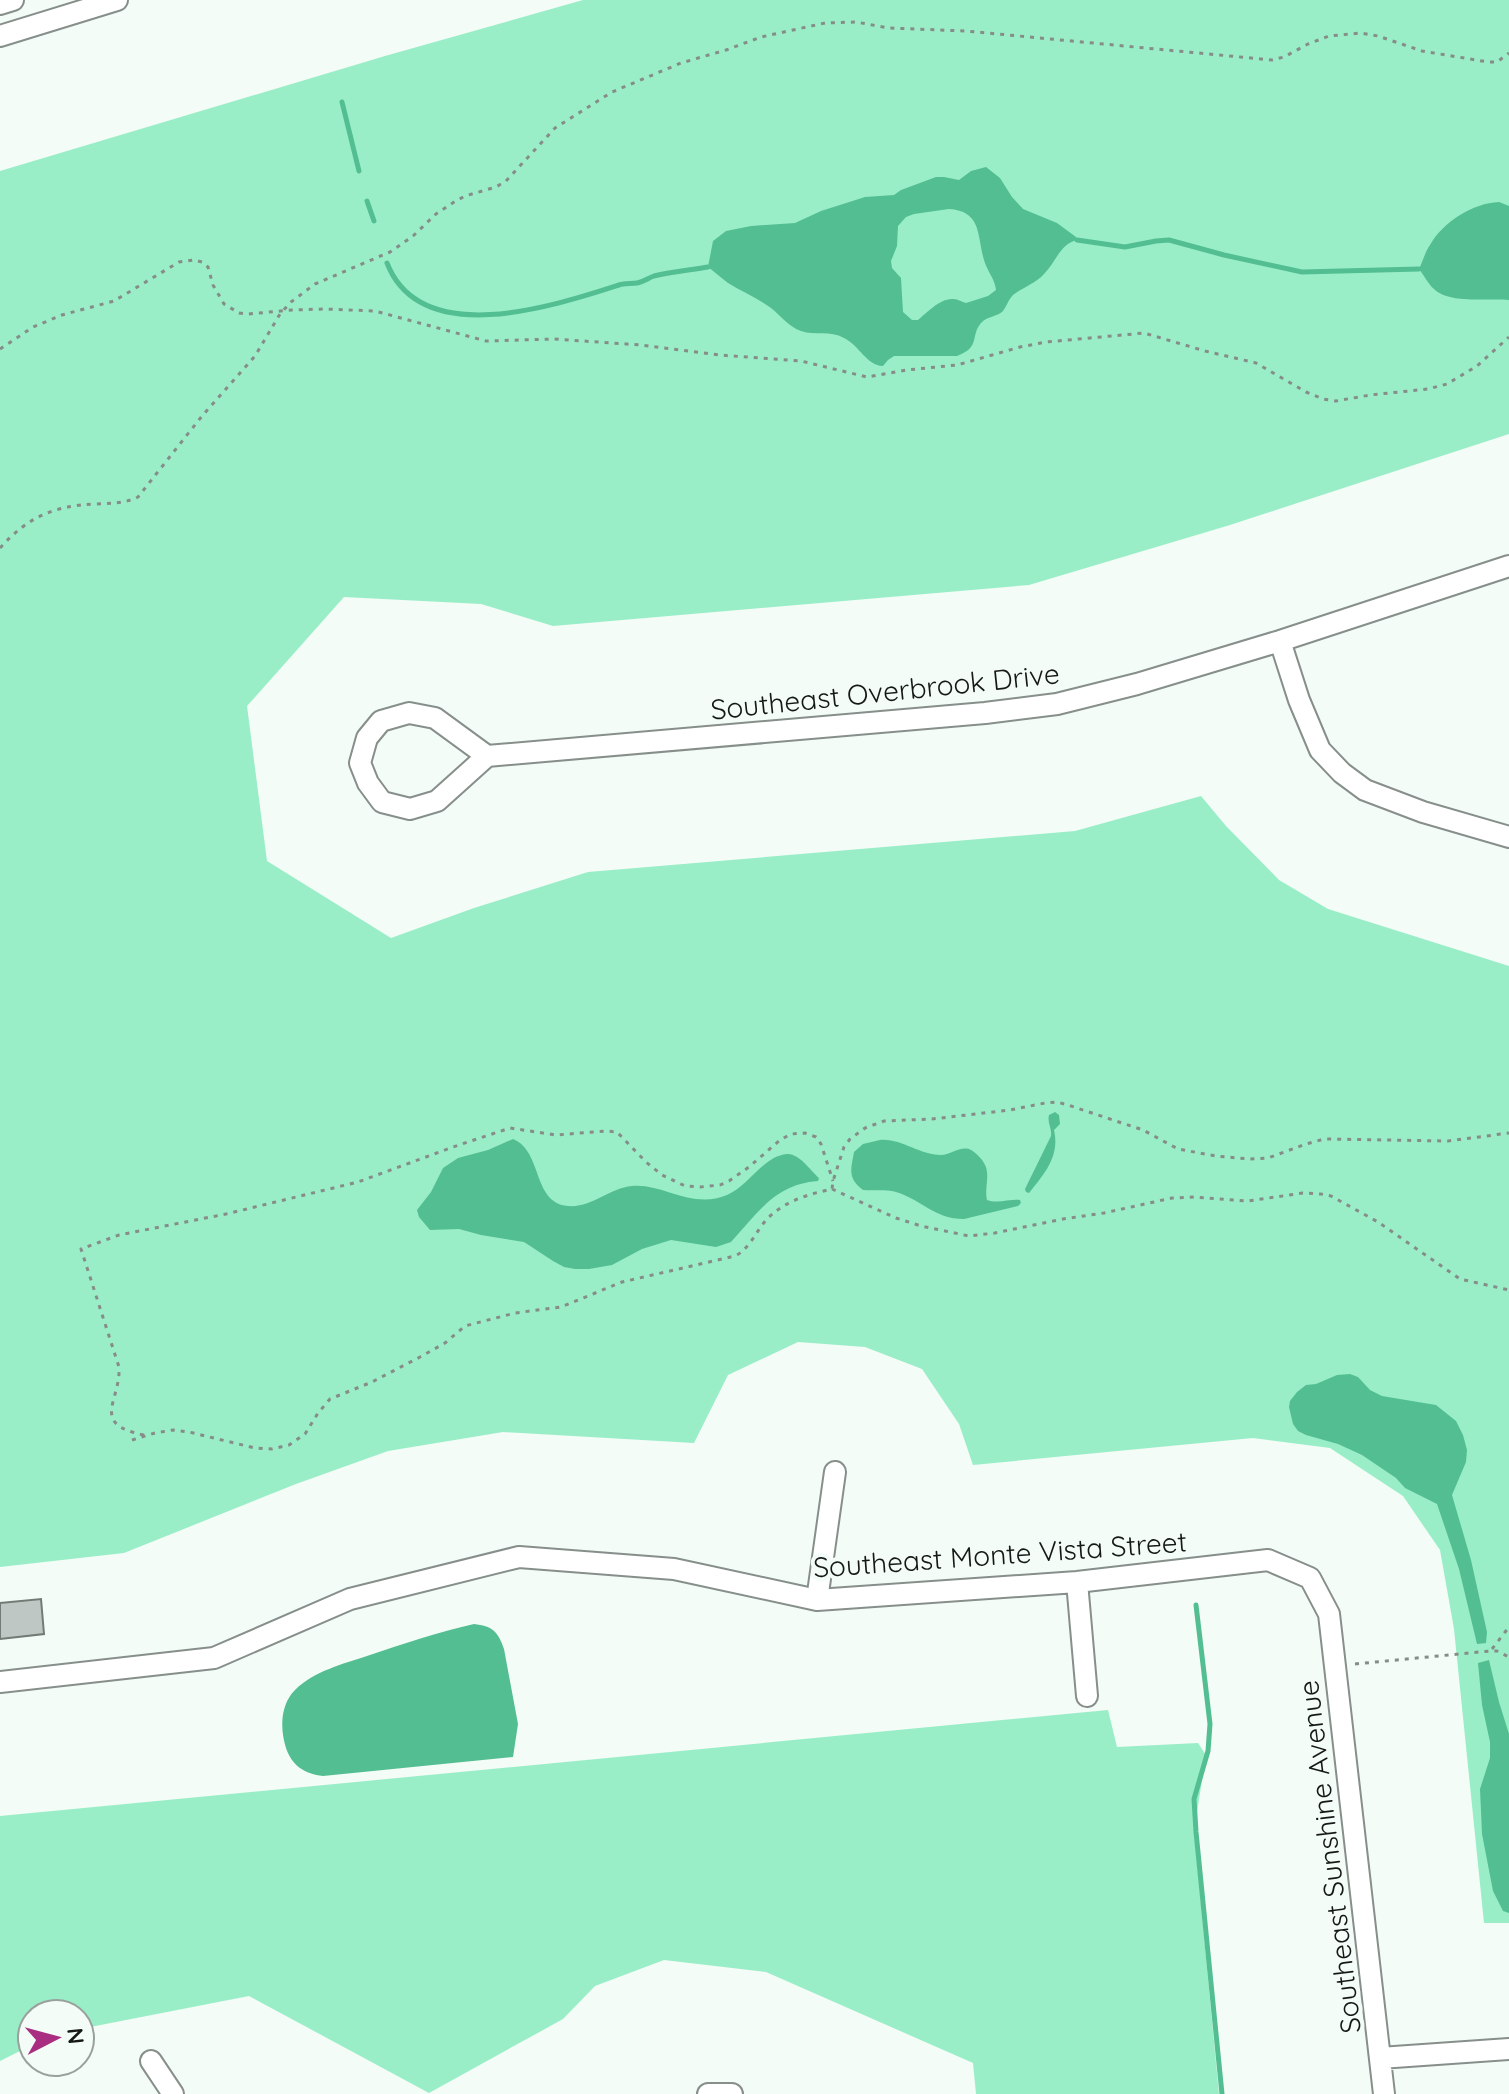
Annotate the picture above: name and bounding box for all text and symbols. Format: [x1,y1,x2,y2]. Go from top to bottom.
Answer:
street label: Southeast Overbrook Drive [709,655,1061,727]
street label: Southeast Monte Vista Street [812,1523,1188,1585]
street label: Southeast Sunshine Avenue [1290,1678,1368,2036]
north arrow [16,1998,96,2078]
text: N [61,2026,91,2045]

